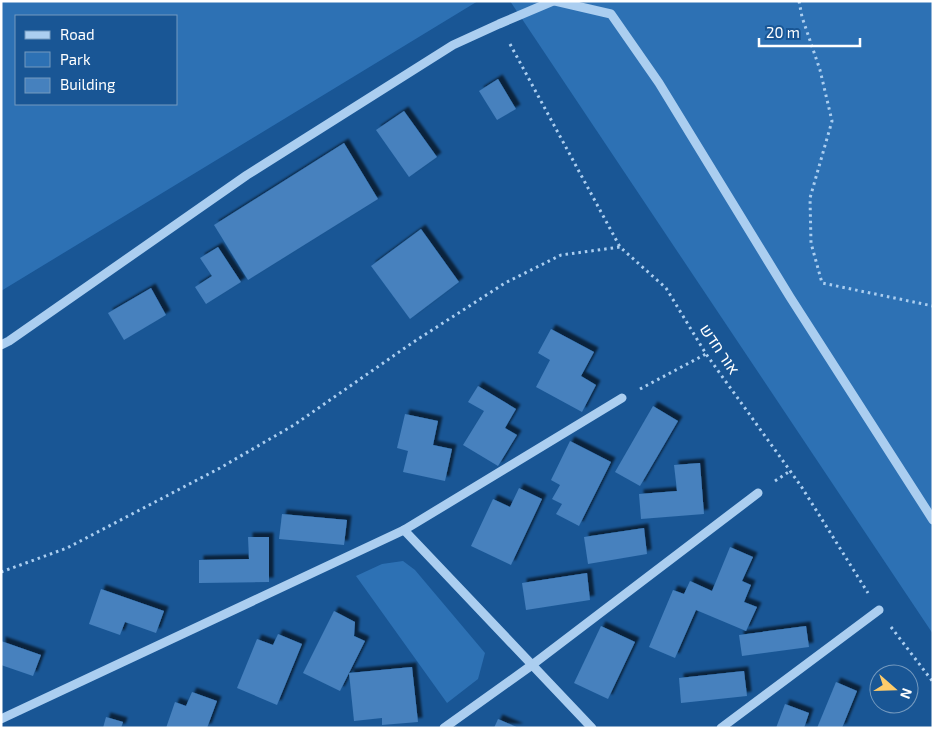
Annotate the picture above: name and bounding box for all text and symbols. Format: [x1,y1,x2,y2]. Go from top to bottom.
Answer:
legend [15,15,178,105]
scale bar [759,15,860,47]
text: 20 m [766,23,800,41]
text: Road [60,25,95,43]
text: Park [60,50,91,68]
text: Building [60,75,116,93]
street label: אור חדש [697,320,744,378]
north arrow [869,664,919,714]
text: N [897,686,916,701]

